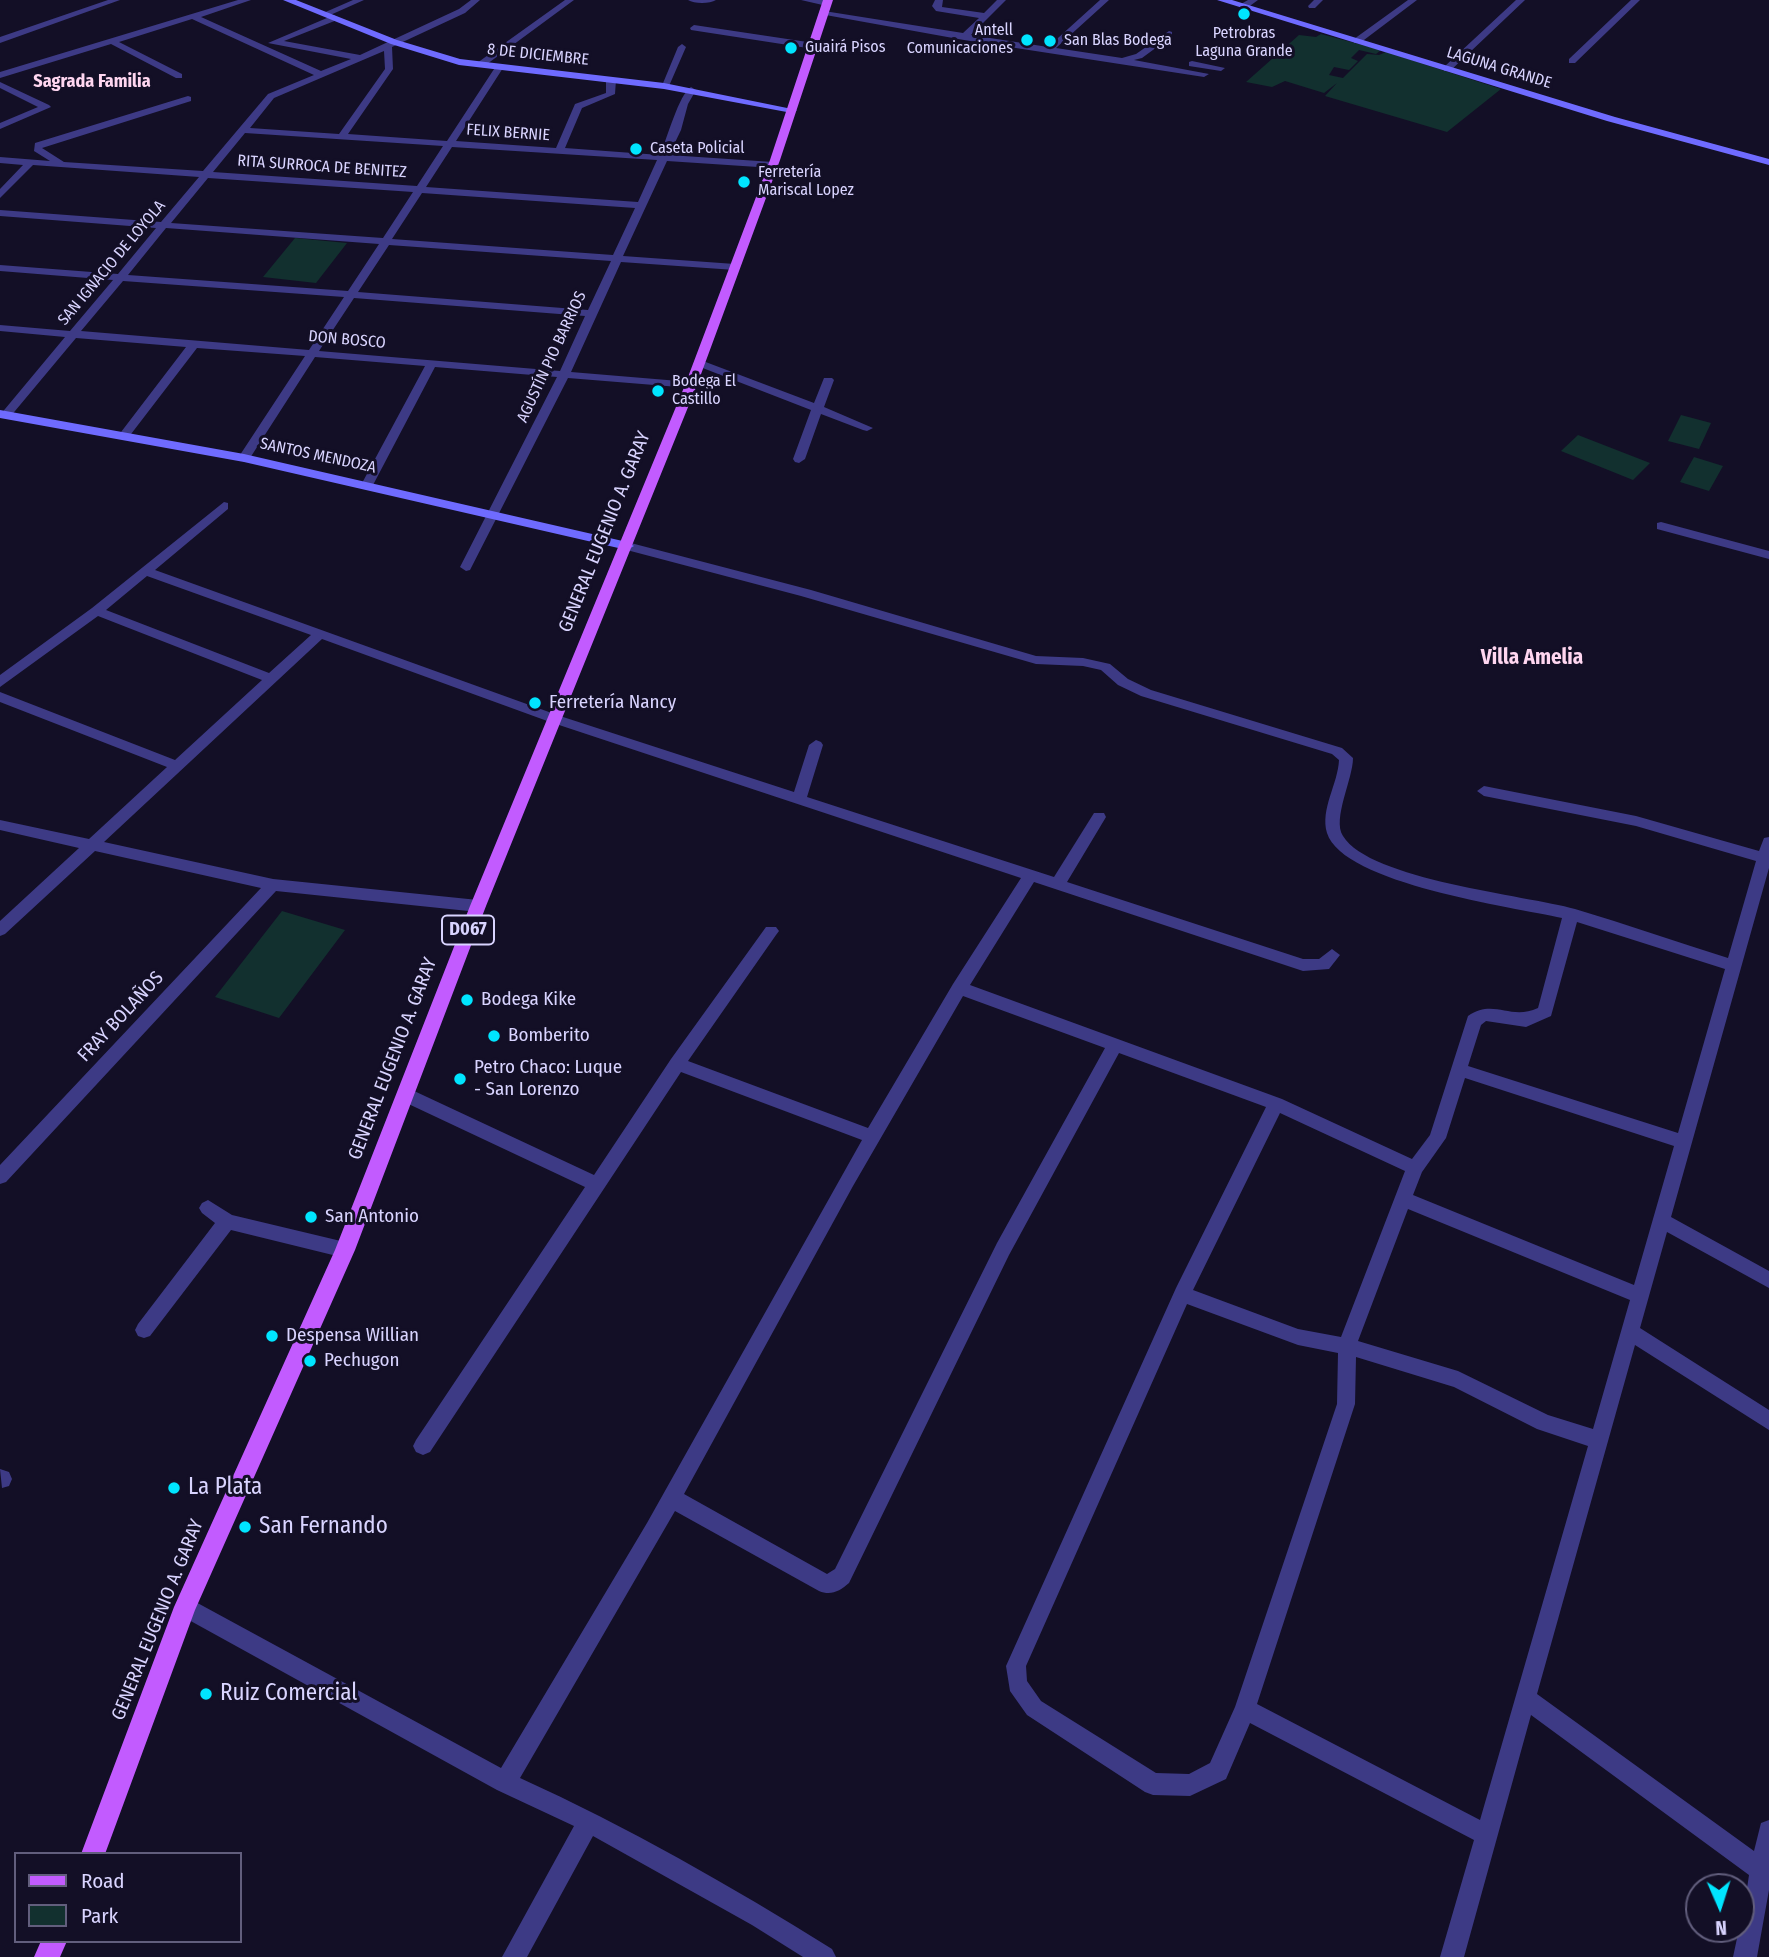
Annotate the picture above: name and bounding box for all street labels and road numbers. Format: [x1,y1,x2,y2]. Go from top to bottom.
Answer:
street label: 8 DE DICIEMBRE [486,40,590,70]
street label: LAGUNA GRANDE [1444,43,1554,93]
street label: FELIX BERNIE [466,121,550,145]
street label: RITA SURROCA DE BENITEZ [237,152,407,182]
street label: SAN IGNACIO DE LOYOLA [54,197,170,329]
street label: AGUSTÍN PIO BARRIOS [513,288,591,426]
street label: DON BOSCO [308,327,386,353]
street label: GENERAL EUGENIO A. GARAY [554,428,656,636]
street label: SANTOS MENDOZA [258,434,378,478]
road number: D067 [442,916,494,945]
street label: GENERAL EUGENIO A. GARAY [344,955,442,1163]
street label: FRAY BOLAÑOS [73,967,169,1067]
street label: GENERAL EUGENIO A. GARAY [107,1516,209,1724]

